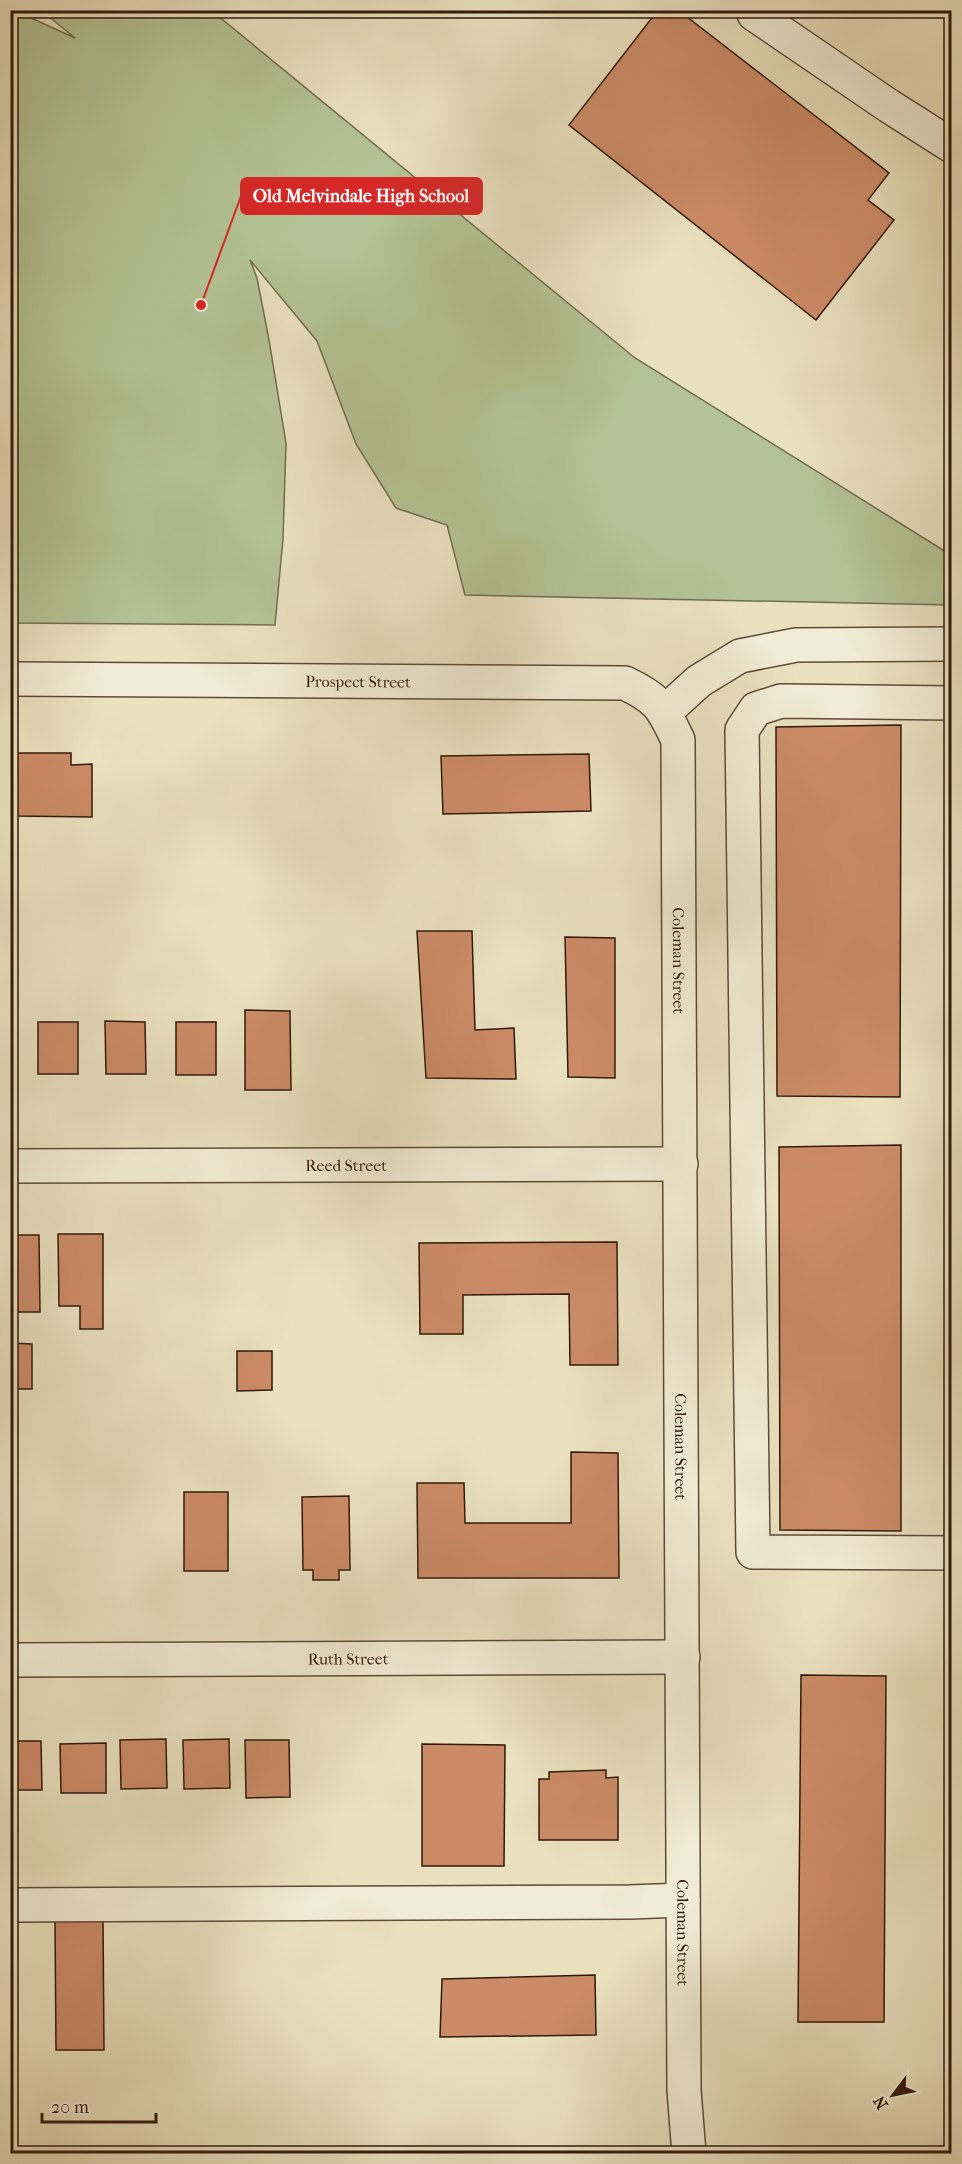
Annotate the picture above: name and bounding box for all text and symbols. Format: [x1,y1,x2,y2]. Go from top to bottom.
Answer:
callout: Old Melvindale High School [241,178,482,214]
text: Old Melvindale High School [253,186,470,207]
street label: Prospect Street [305,671,411,691]
street label: Coleman Street [669,907,689,1014]
street label: Reed Street [305,1155,387,1175]
street label: Coleman Street [671,1393,691,1500]
street label: Ruth Street [308,1649,389,1668]
street label: Coleman Street [674,1879,693,1986]
north arrow [863,2065,923,2125]
scale bar [42,2086,156,2124]
text: N [869,2092,892,2113]
text: 20 m [51,2097,89,2118]

